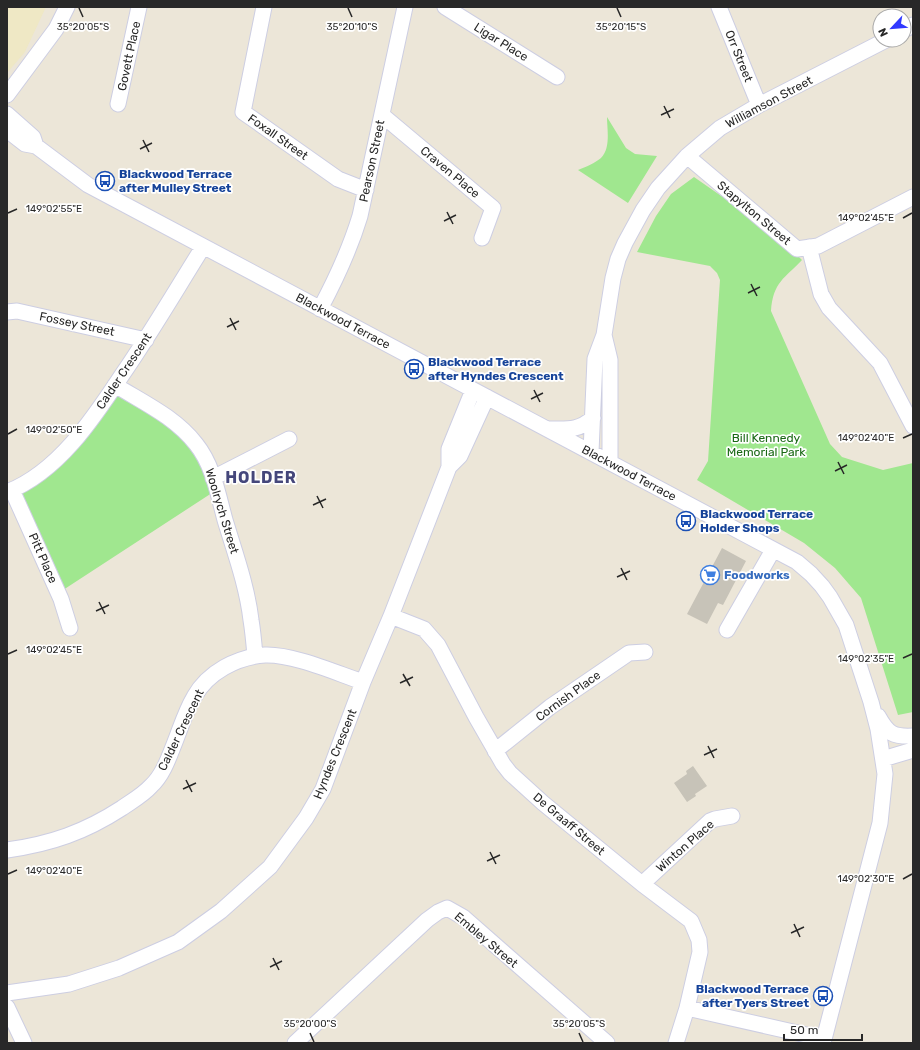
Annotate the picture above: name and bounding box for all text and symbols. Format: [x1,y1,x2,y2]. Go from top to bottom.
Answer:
north arrow [872,8,912,48]
street label: Govett Place [115,20,143,92]
street label: Ligar Place [471,20,531,64]
text: 35°20'05"S [57,21,109,33]
text: 35°20'10"S [327,21,377,33]
text: 35°20'15"S [596,21,646,33]
text: N [876,26,891,39]
street label: Orr Street [722,28,756,84]
street label: Williamson Street [723,73,815,131]
street label: Foxall Street [245,111,311,163]
street label: Pearson Street [356,118,388,203]
street label: Craven Place [418,143,483,201]
place label: Blackwood Terrace after Mulley Street [119,167,232,195]
bus stop icon: Blackwood Terrace after Mulley Street [94,170,116,192]
street label: Stapylton Street [714,178,794,248]
text: 149°02'55"E [26,203,82,215]
text: 149°02'45"E [838,212,894,224]
street label: Blackwood Terrace [293,290,393,352]
street label: Fossey Street [38,309,116,339]
street label: Calder Crescent [93,330,155,412]
place label: Blackwood Terrace after Hyndes Crescent [428,355,564,383]
bus stop icon: Blackwood Terrace after Hyndes Crescent [403,358,425,380]
text: 149°02'50"E [26,424,82,436]
park label: Bill Kennedy Memorial Park [727,431,806,459]
text: 149°02'40"E [838,432,894,444]
street label: Blackwood Terrace [579,442,679,504]
street label: Woolrych Street [202,467,242,556]
district label: HOLDER [225,468,297,487]
place label: Blackwood Terrace Holder Shops [700,507,813,535]
bus stop icon: Blackwood Terrace Holder Shops [675,510,697,532]
street label: Pitt Place [26,531,60,586]
supermarket icon: Foodworks [699,564,721,586]
place label: Foodworks [724,568,790,582]
text: 149°02'45"E [26,644,82,656]
text: 149°02'35"E [838,653,894,665]
street label: Cornish Place [533,668,603,724]
street label: Calder Crescent [155,687,207,773]
street label: Hyndes Crescent [311,707,360,801]
street label: De Graaff Street [530,790,608,858]
street label: Winton Place [653,817,717,875]
text: 149°02'40"E [26,865,82,877]
text: 149°02'30"E [838,873,894,885]
street label: Embley Street [451,909,521,971]
place label: Blackwood Terrace after Tyers Street [696,982,809,1010]
bus stop icon: Blackwood Terrace after Tyers Street [812,985,834,1007]
scale bar [784,1016,862,1042]
text: 35°20'00"S [284,1018,336,1030]
text: 35°20'05"S [553,1018,605,1030]
text: 50 m [790,1023,818,1037]

